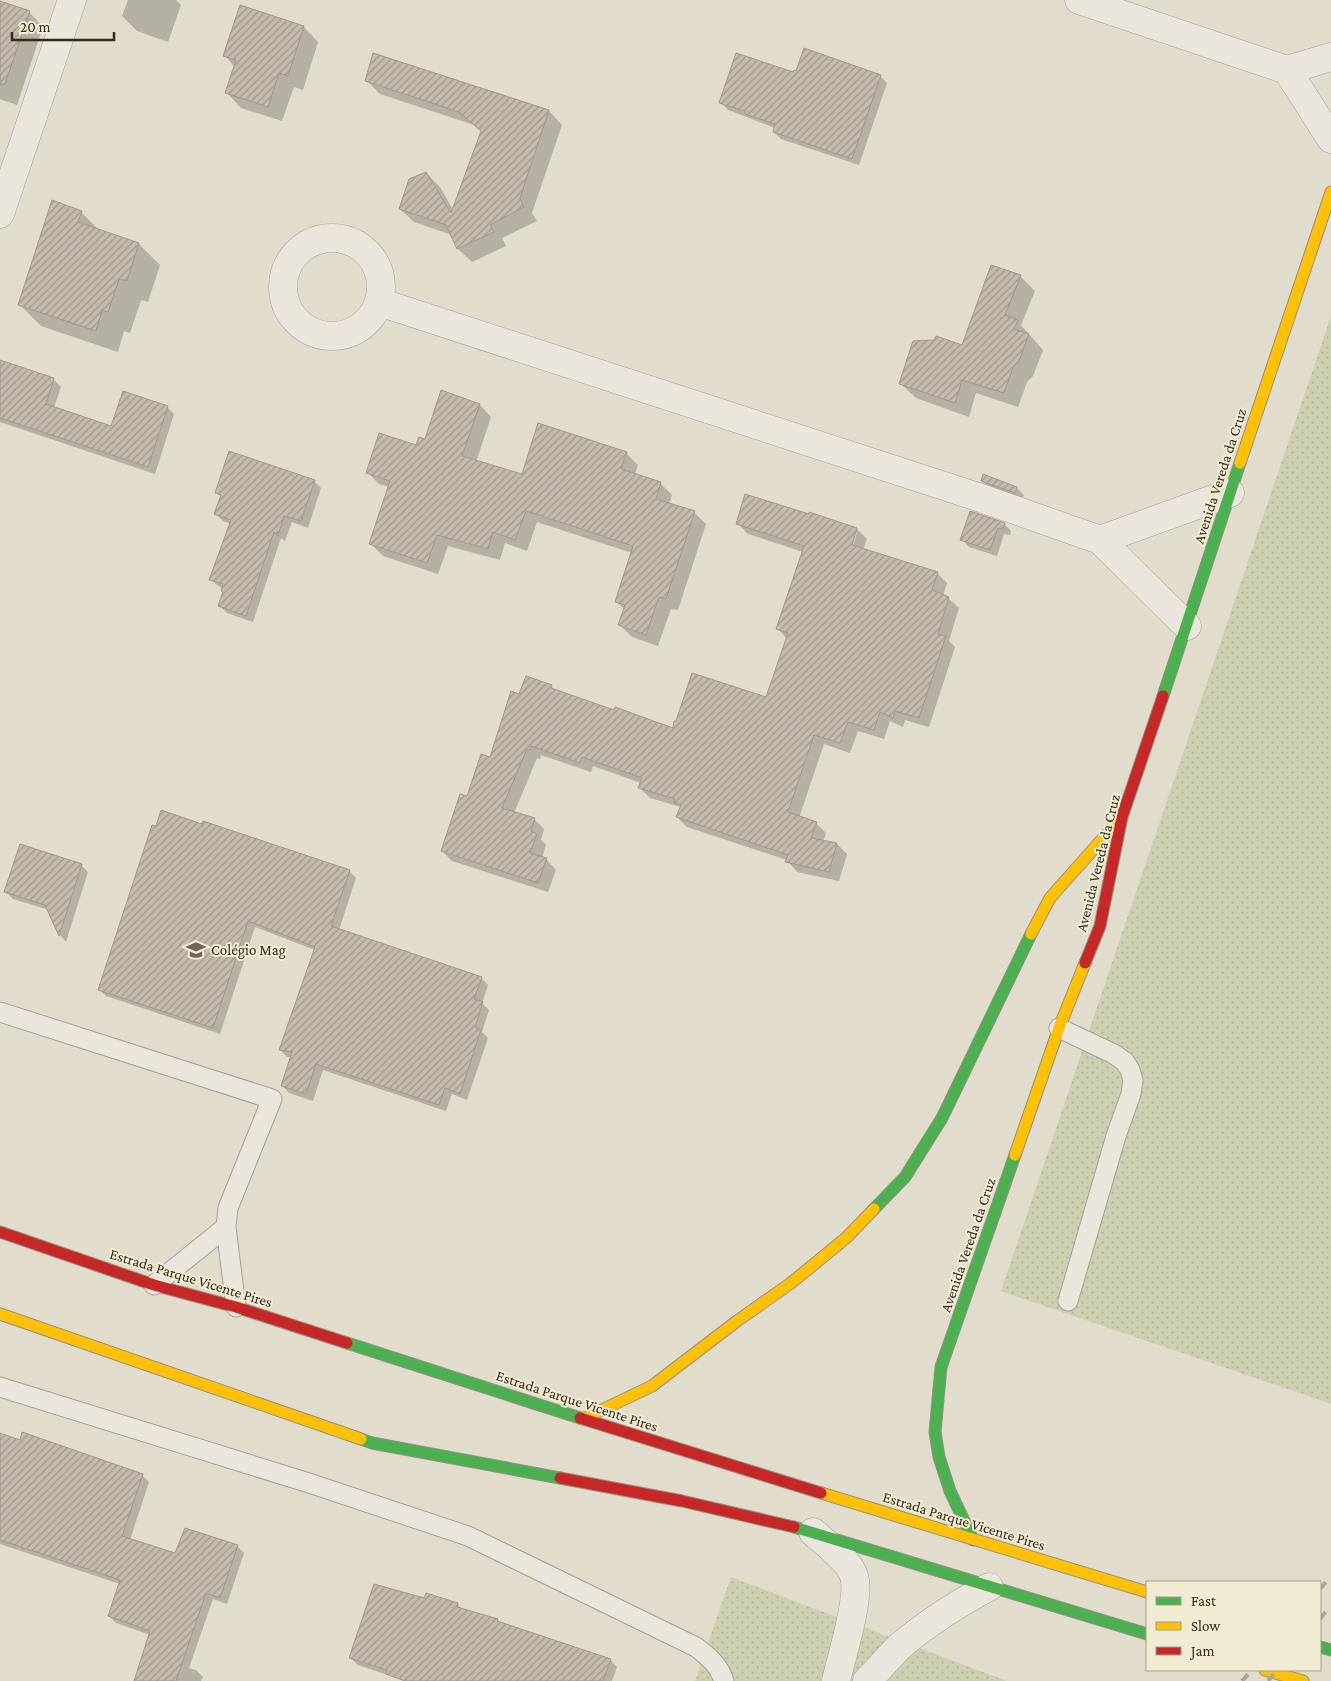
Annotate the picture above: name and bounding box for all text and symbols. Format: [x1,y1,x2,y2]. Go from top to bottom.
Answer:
scale bar [12,10,115,42]
text: 20 m [20,19,51,35]
street label: Avenida Vereda da Cruz [1191,406,1249,546]
street label: Avenida Vereda da Cruz [1073,793,1123,933]
school or university icon: Colégio Mag [185,939,207,961]
place label: Colégio Mag [211,942,286,959]
street label: Avenida Vereda da Cruz [937,1176,999,1314]
street label: Estrada Parque Vicente Pires [107,1246,274,1311]
street label: Estrada Parque Vicente Pires [494,1367,660,1436]
street label: Estrada Parque Vicente Pires [880,1489,1047,1554]
legend [1146,1581,1321,1671]
text: Fast [1191,1593,1217,1609]
text: Slow [1191,1618,1221,1634]
text: Jam [1189,1643,1214,1660]

